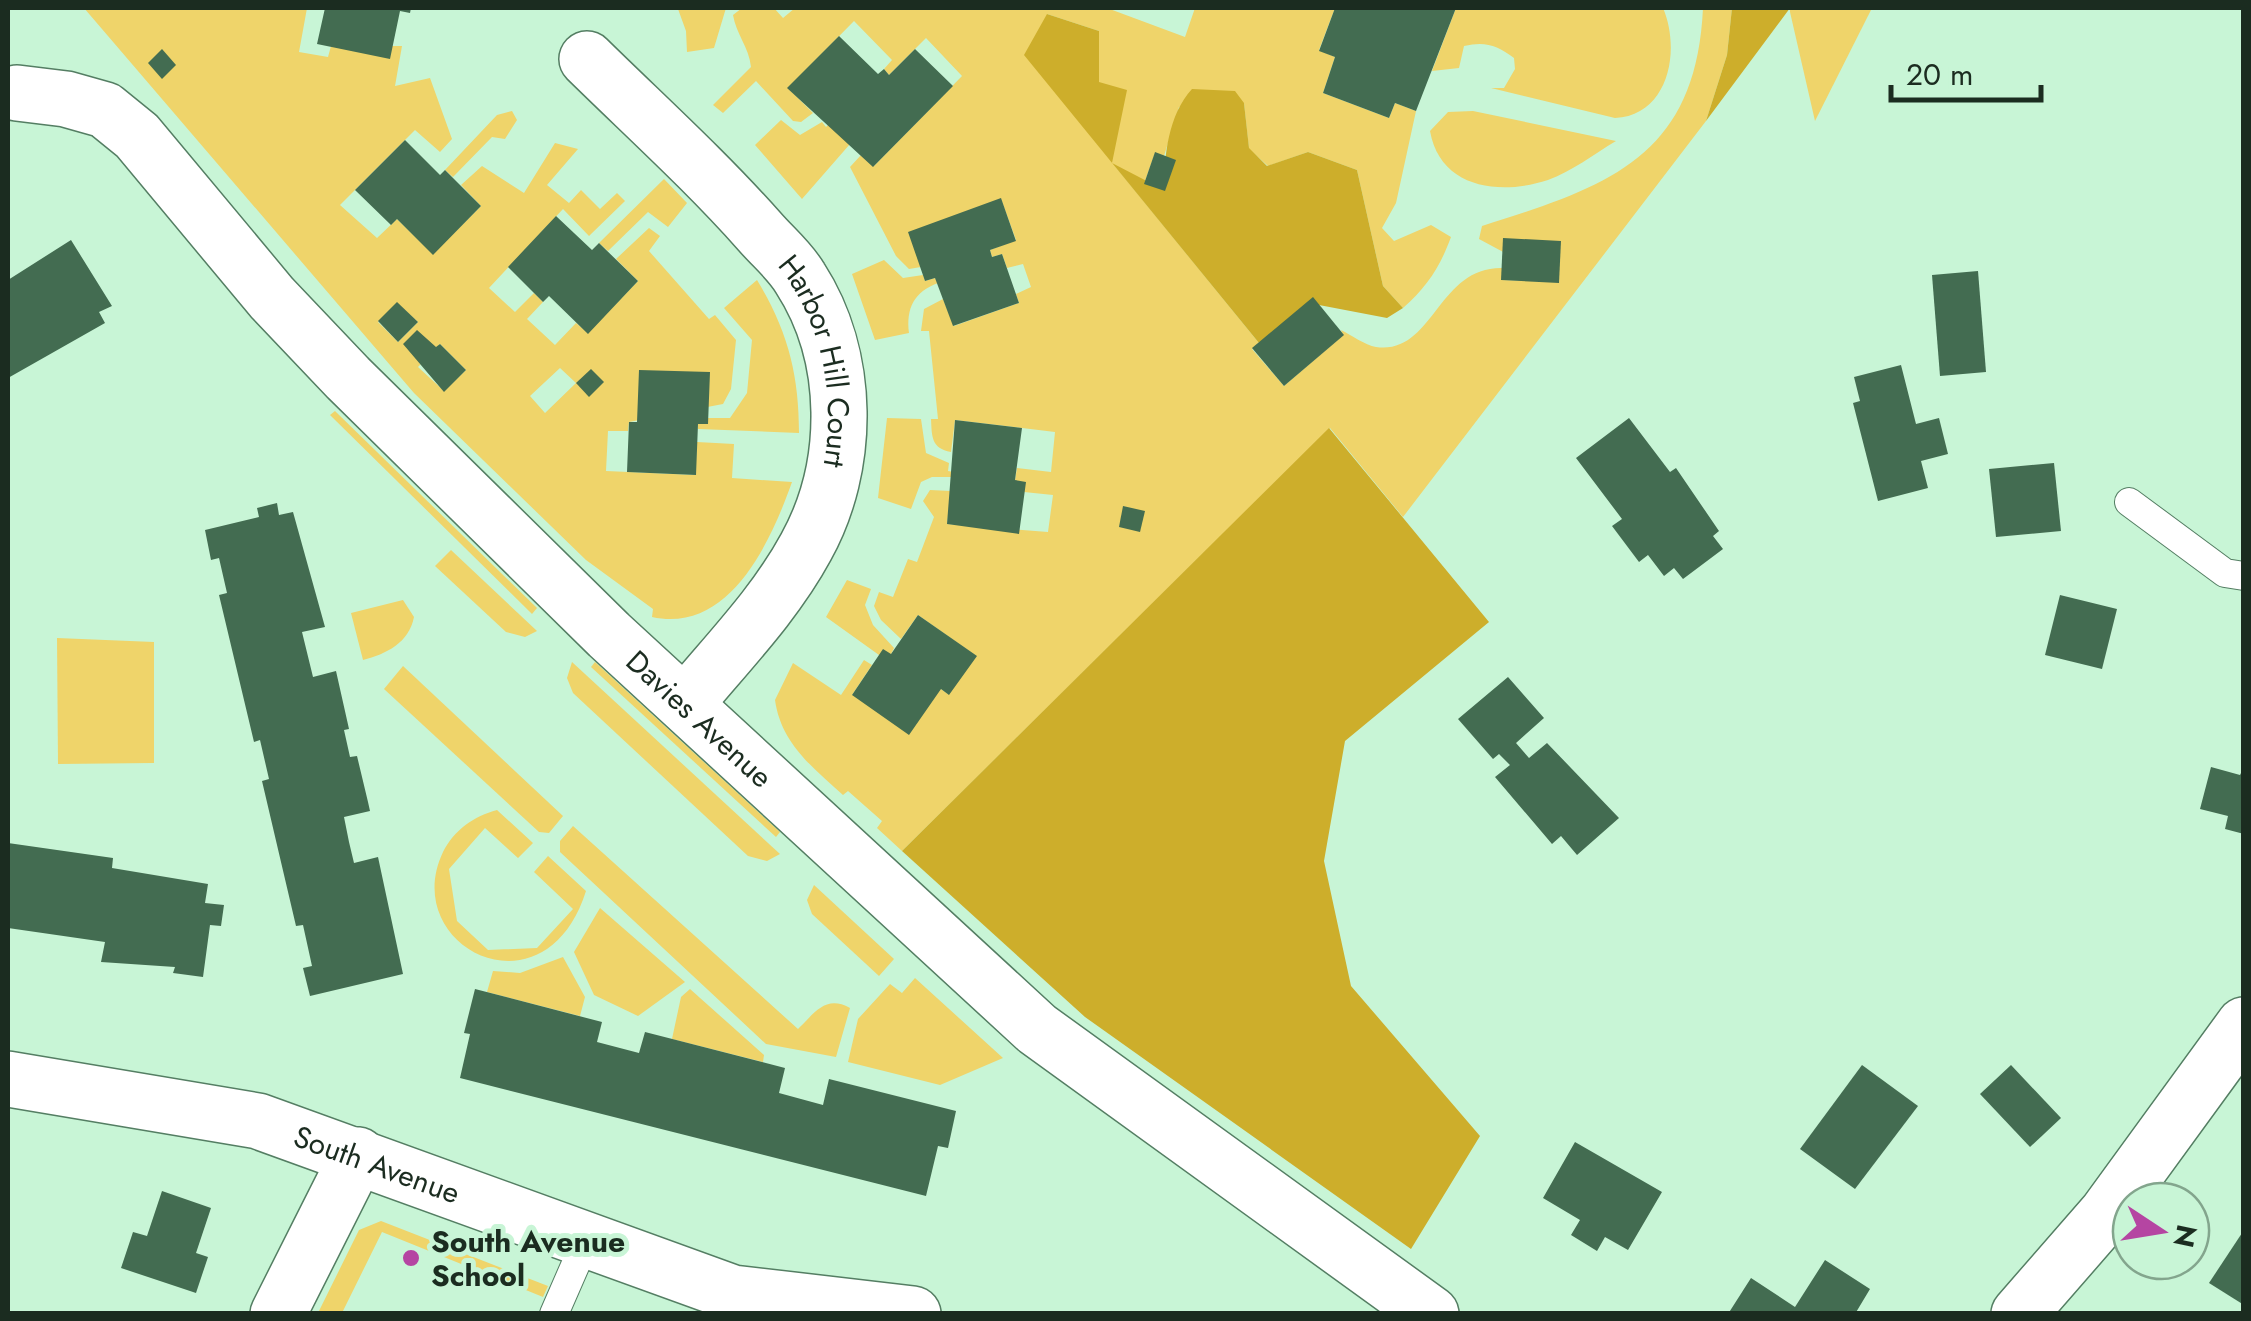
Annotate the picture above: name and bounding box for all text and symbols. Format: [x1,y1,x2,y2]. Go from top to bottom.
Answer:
scale bar [1891,40,2041,102]
text: 20 m [1906,53,1973,96]
street label: Harbor Hill Court [769,245,861,472]
street label: Davies Avenue [617,640,783,797]
street label: South Avenue [288,1114,466,1214]
north arrow [2111,1181,2211,1281]
place label: South Avenue School [431,1220,625,1297]
text: N [2163,1221,2207,1251]
marker: South Avenue School [400,1247,422,1269]

